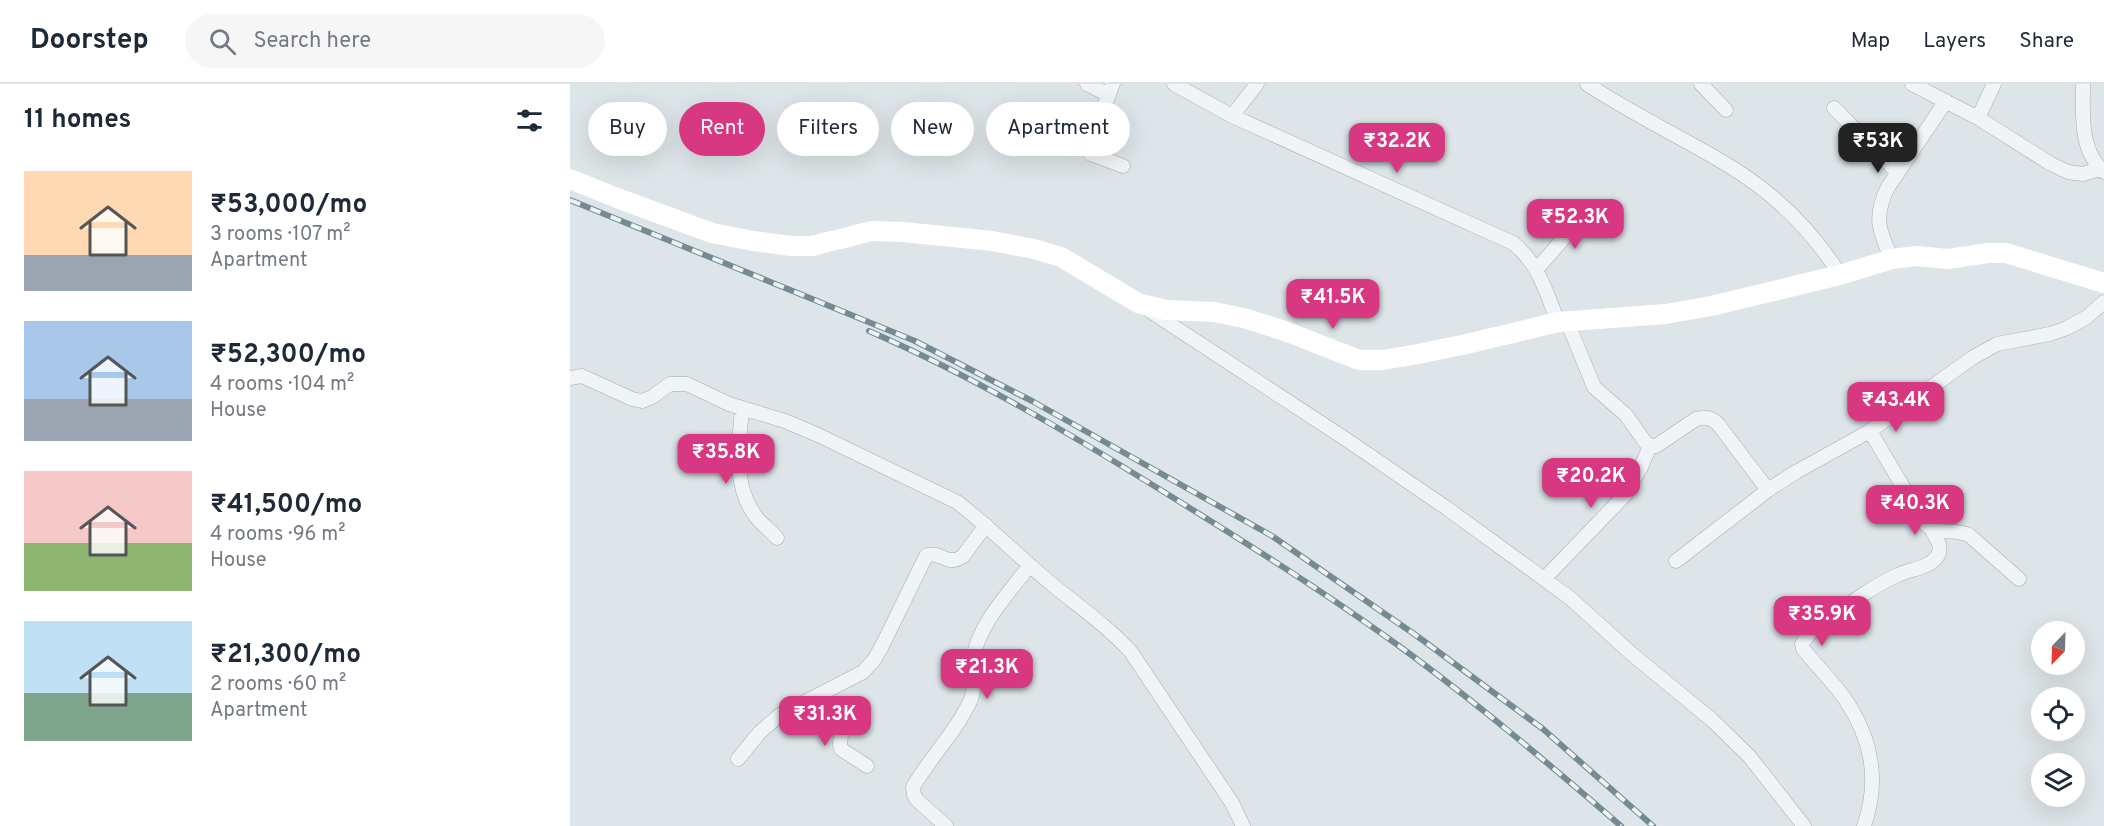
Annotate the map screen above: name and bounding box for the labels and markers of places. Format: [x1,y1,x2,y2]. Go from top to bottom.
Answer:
pin: ₹32.2K [1348,123,1446,174]
pin: ₹53K [1842,123,1914,174]
pin: ₹52.3K [1526,199,1624,250]
pin: ₹41.5K [1284,279,1382,330]
pin: ₹43.4K [1847,382,1945,433]
pin: ₹35.8K [677,434,775,485]
pin: ₹20.2K [1542,458,1640,509]
pin: ₹40.3K [1866,485,1964,536]
pin: ₹35.9K [1773,596,1871,647]
pin: ₹21.3K [938,649,1036,700]
pin: ₹31.3K [776,696,874,747]

